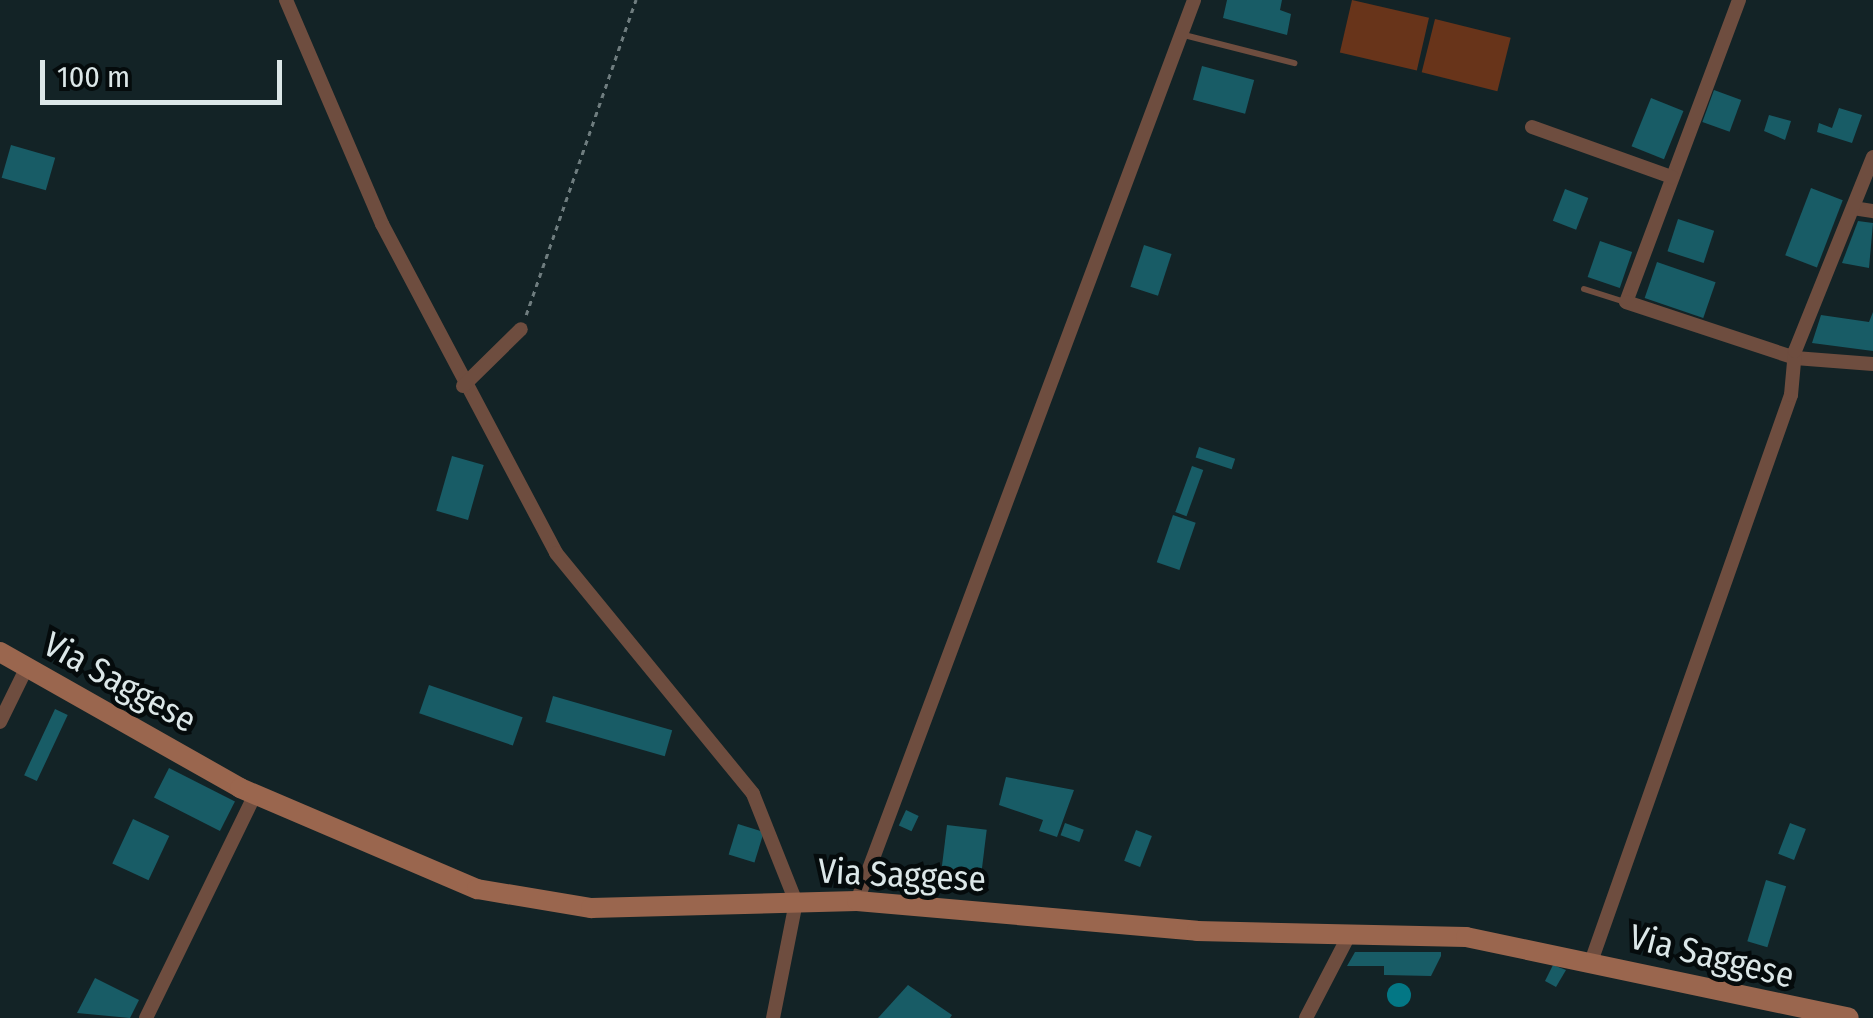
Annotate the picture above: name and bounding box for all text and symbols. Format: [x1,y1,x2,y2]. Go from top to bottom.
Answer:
scale bar [45,40,288,102]
text: 100 m [57,59,130,95]
street label: Via Saggese [36,623,204,741]
street label: Via Saggese [817,850,987,900]
street label: Via Saggese [1625,915,1799,997]

